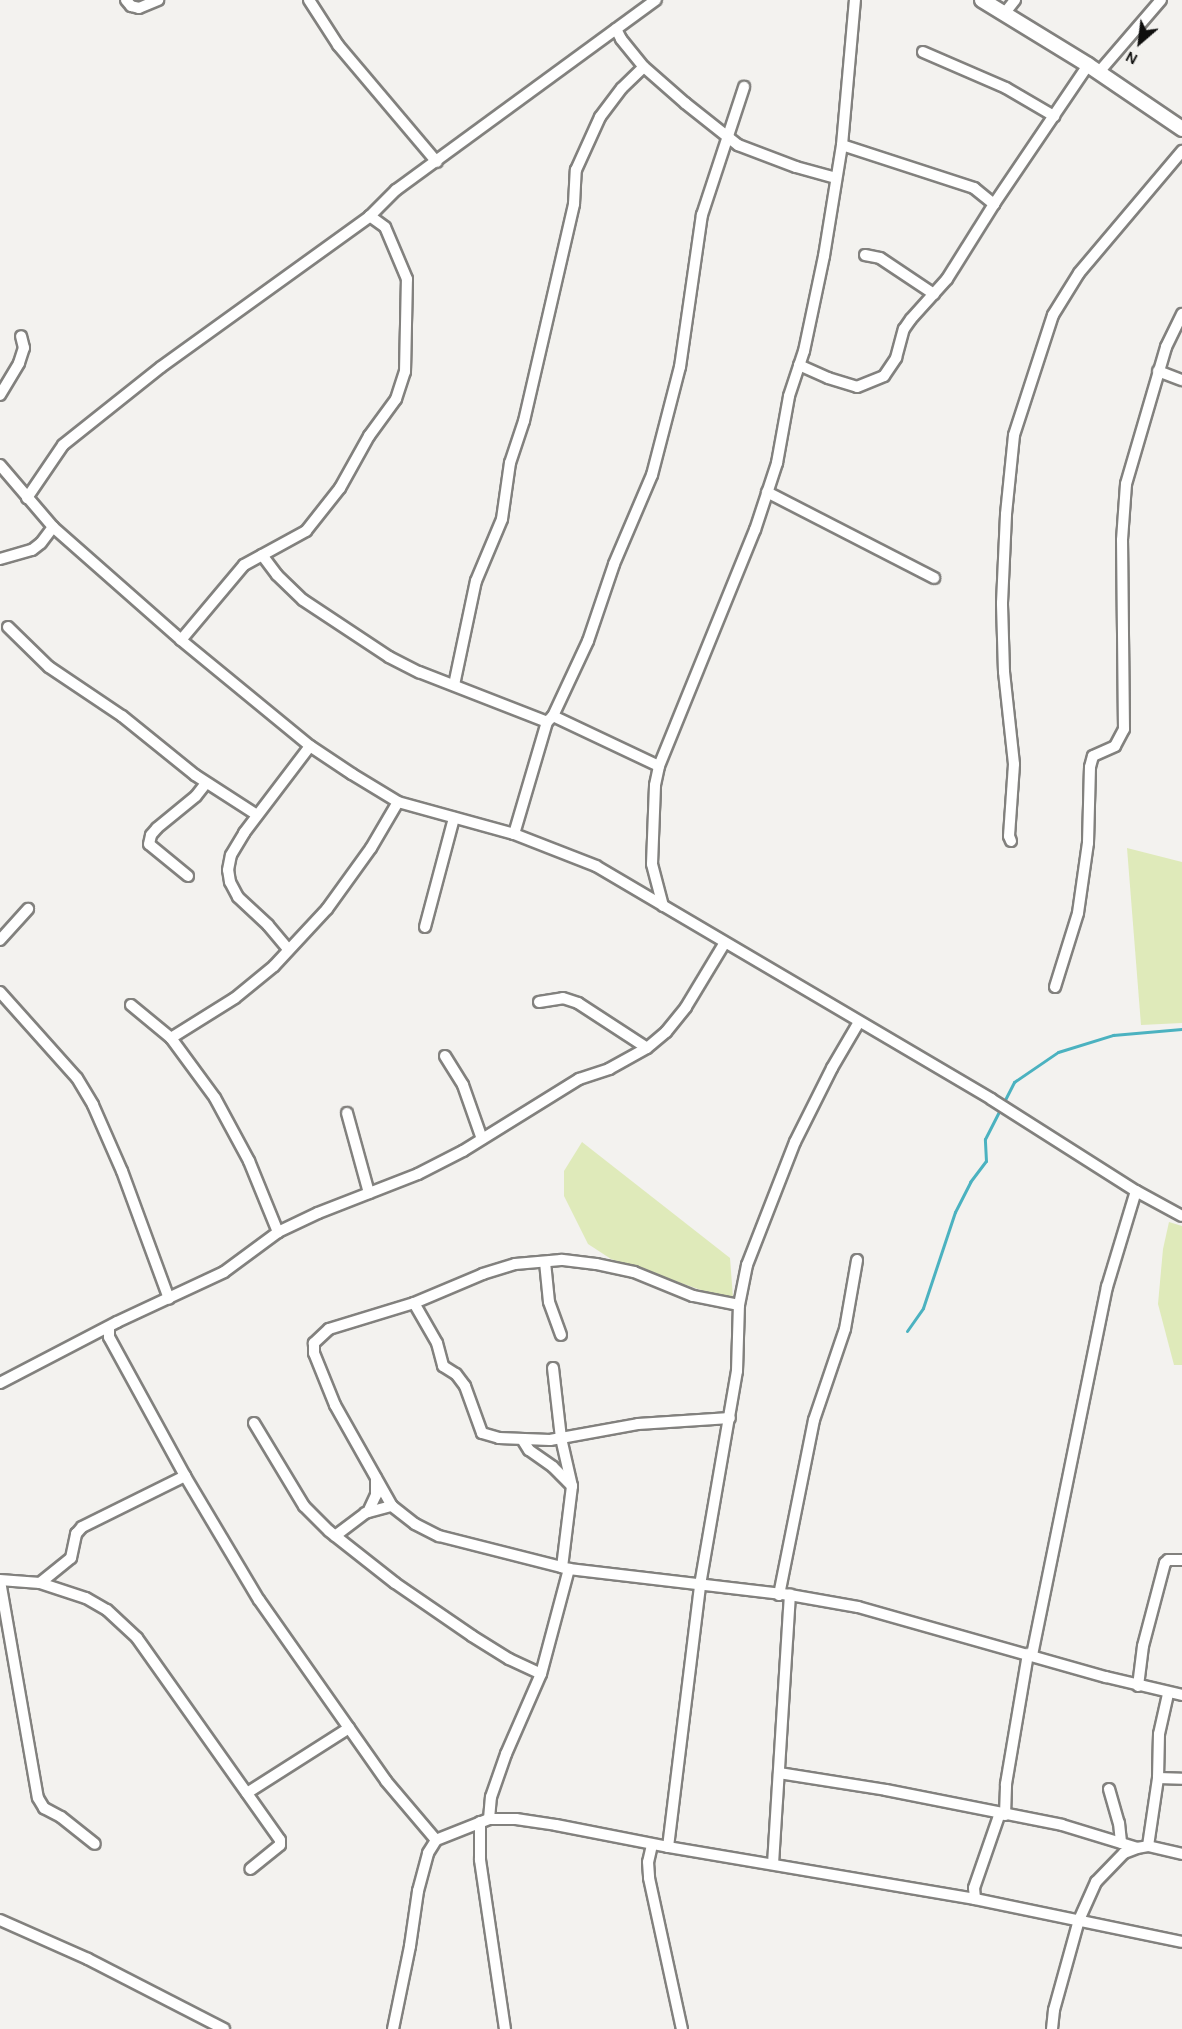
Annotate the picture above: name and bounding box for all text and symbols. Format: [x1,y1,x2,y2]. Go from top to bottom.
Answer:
north arrow [1110,12,1170,72]
text: N [1122,47,1141,69]

